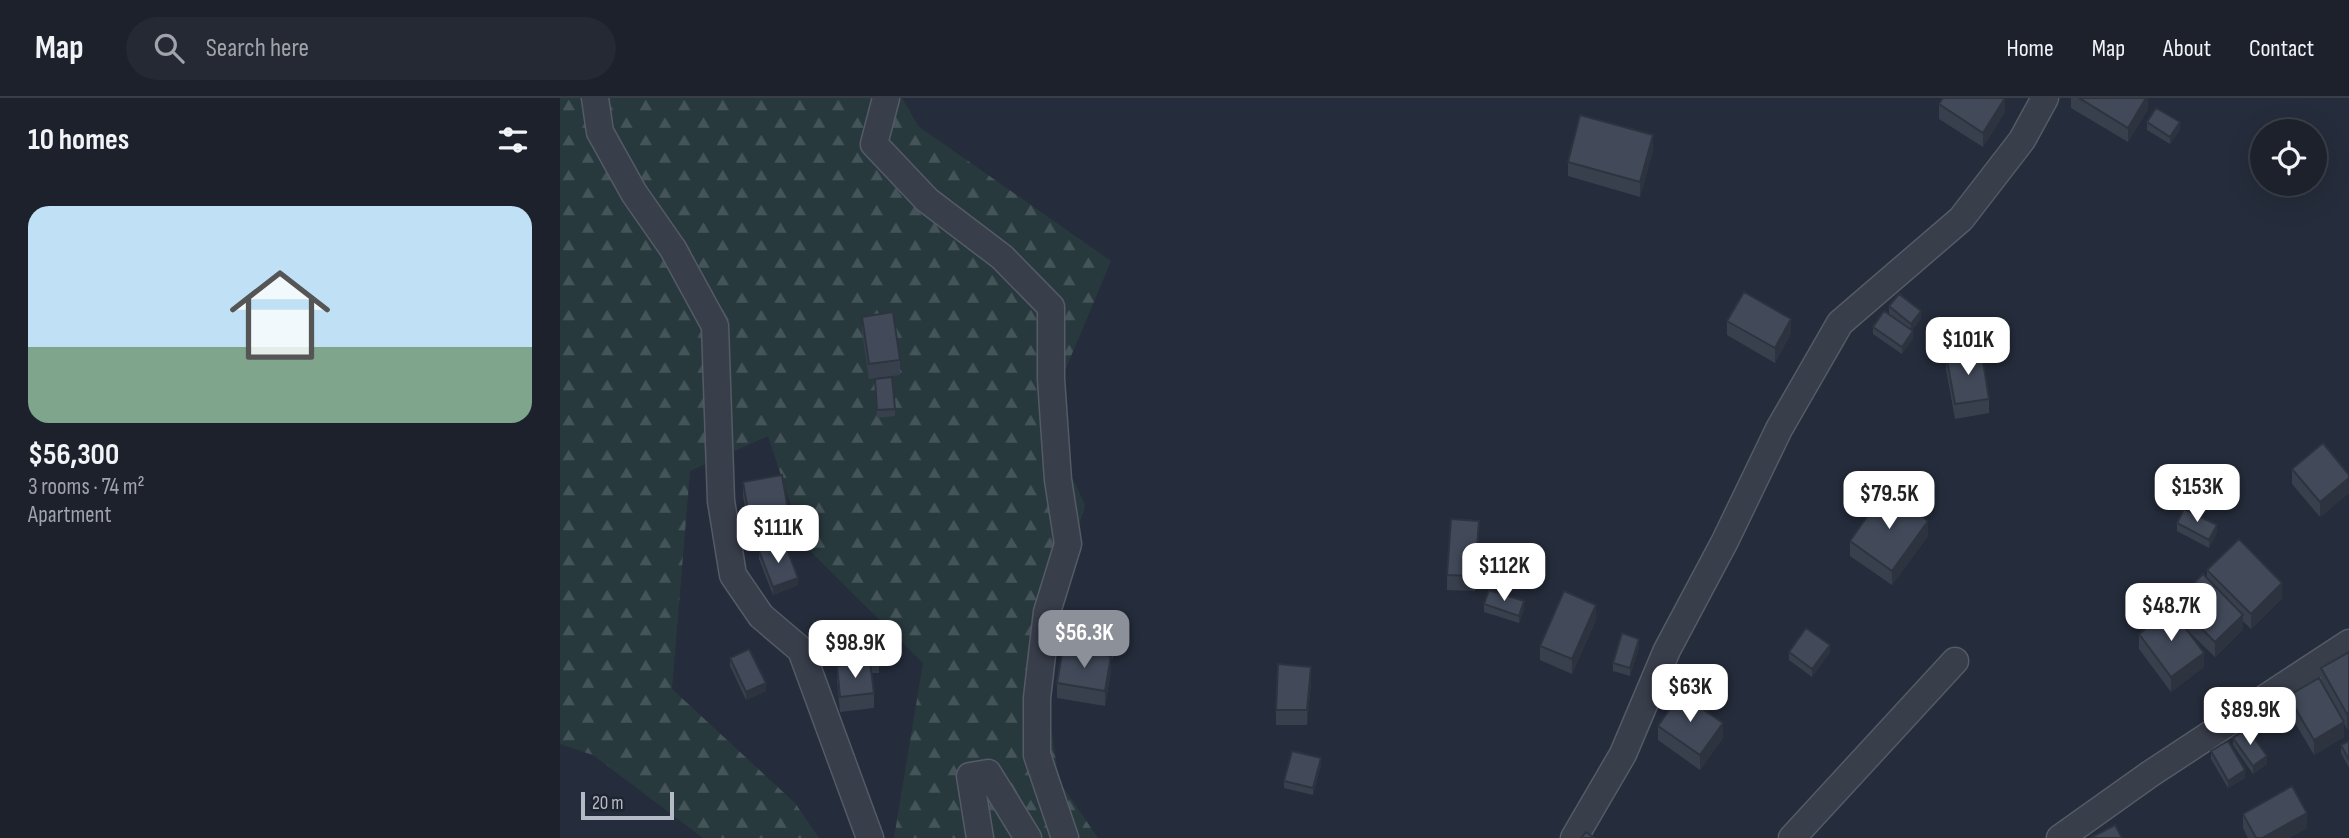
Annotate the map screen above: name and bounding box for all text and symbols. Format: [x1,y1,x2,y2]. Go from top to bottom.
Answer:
search box [126,17,616,80]
text: Map [35,28,84,68]
icon: search [150,29,188,67]
text: Search here [206,33,309,64]
text: Home [2006,34,2054,63]
text: Map [2092,34,2125,63]
text: About [2163,34,2211,63]
text: Contact [2249,34,2314,63]
map controls [2250,119,2327,196]
button: locate [2250,119,2327,196]
icon: filters [494,121,532,159]
text: 10 homes [28,122,129,158]
icon: home [217,252,343,378]
pin: $101K [1919,317,2017,377]
text: $101K [1942,326,1994,354]
text: $56,300 [28,437,119,473]
pin: $153K [2148,464,2246,524]
pin: $79.5K [1832,472,1946,531]
text: 3 rooms · 74 m² [28,473,145,501]
text: $153K [2171,473,2223,501]
text: $79.5K [1859,480,1919,508]
text: Apartment [28,501,112,529]
pin: $111K [729,505,827,565]
text: $111K [753,514,803,542]
pin: $112K [1455,544,1553,603]
text: $112K [1478,552,1530,580]
pin: $48.7K [2114,584,2228,643]
text: $48.7K [2141,592,2201,620]
pin: $56.3K [1027,610,1141,670]
text: $56.3K [1054,619,1114,647]
pin: $98.9K [798,620,912,680]
text: $98.9K [825,629,885,657]
pin: $63K [1649,664,1731,724]
text: $63K [1668,673,1712,701]
pin: $89.9K [2193,688,2307,747]
text: $89.9K [2220,696,2280,724]
scale bar [581,789,674,821]
text: 20 m [592,792,624,815]

